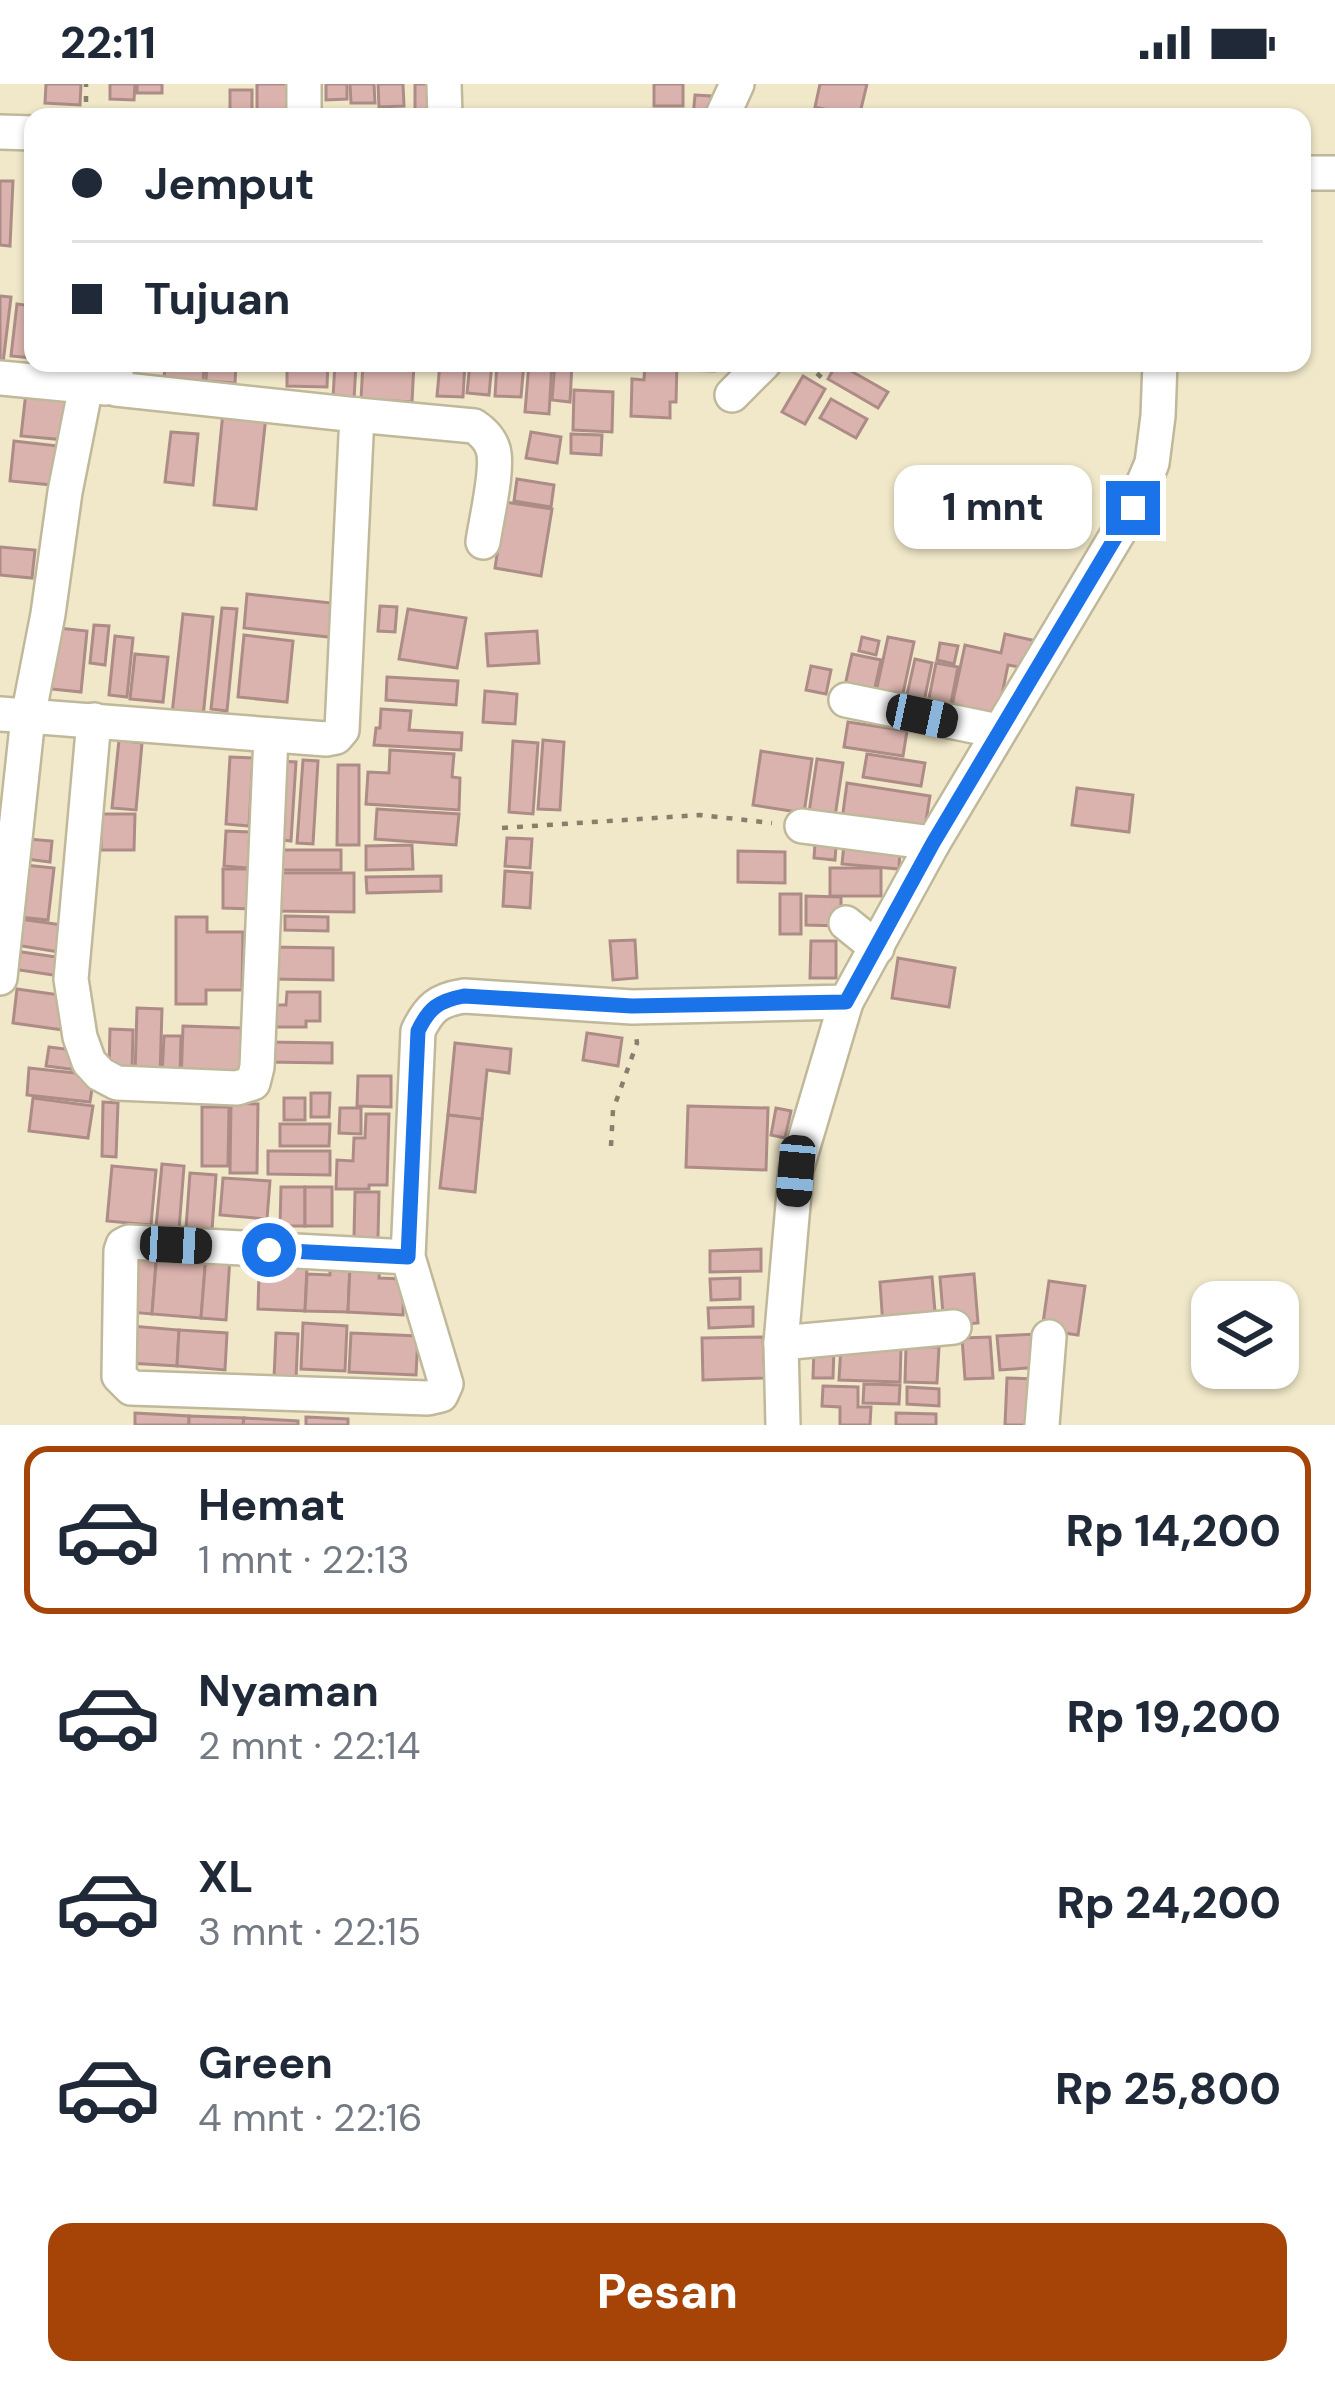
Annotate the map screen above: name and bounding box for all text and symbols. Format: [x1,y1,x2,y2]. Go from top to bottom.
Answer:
text: 22:11 [60,13,156,72]
text: Jemput [144,154,314,213]
text: Tujuan [144,269,291,328]
callout: 1 mnt [893,466,1091,550]
text: 1 mnt [942,481,1044,532]
route end [1106,481,1160,535]
car [883,691,961,741]
car [775,1134,817,1208]
route start [242,1223,296,1277]
car [139,1225,213,1265]
map controls [1191,1281,1299,1389]
button: layers [1191,1281,1299,1389]
text: Hemat [198,1475,345,1534]
icon: car [54,1476,162,1584]
text: Rp 14,200 [1066,1501,1281,1560]
text: 1 mnt · 22:13 [198,1534,409,1585]
text: Nyaman [198,1661,379,1720]
icon: car [54,1662,162,1770]
text: Rp 19,200 [1067,1687,1281,1746]
text: 2 mnt · 22:14 [198,1720,420,1771]
text: XL [198,1847,253,1906]
icon: car [54,1848,162,1956]
text: Rp 24,200 [1056,1873,1281,1932]
text: 3 mnt · 22:15 [198,1906,421,1957]
text: Green [198,2033,333,2092]
icon: car [54,2034,162,2142]
text: Rp 25,800 [1055,2059,1281,2118]
text: 4 mnt · 22:16 [198,2092,422,2143]
button: Pesan [48,2223,1287,2361]

